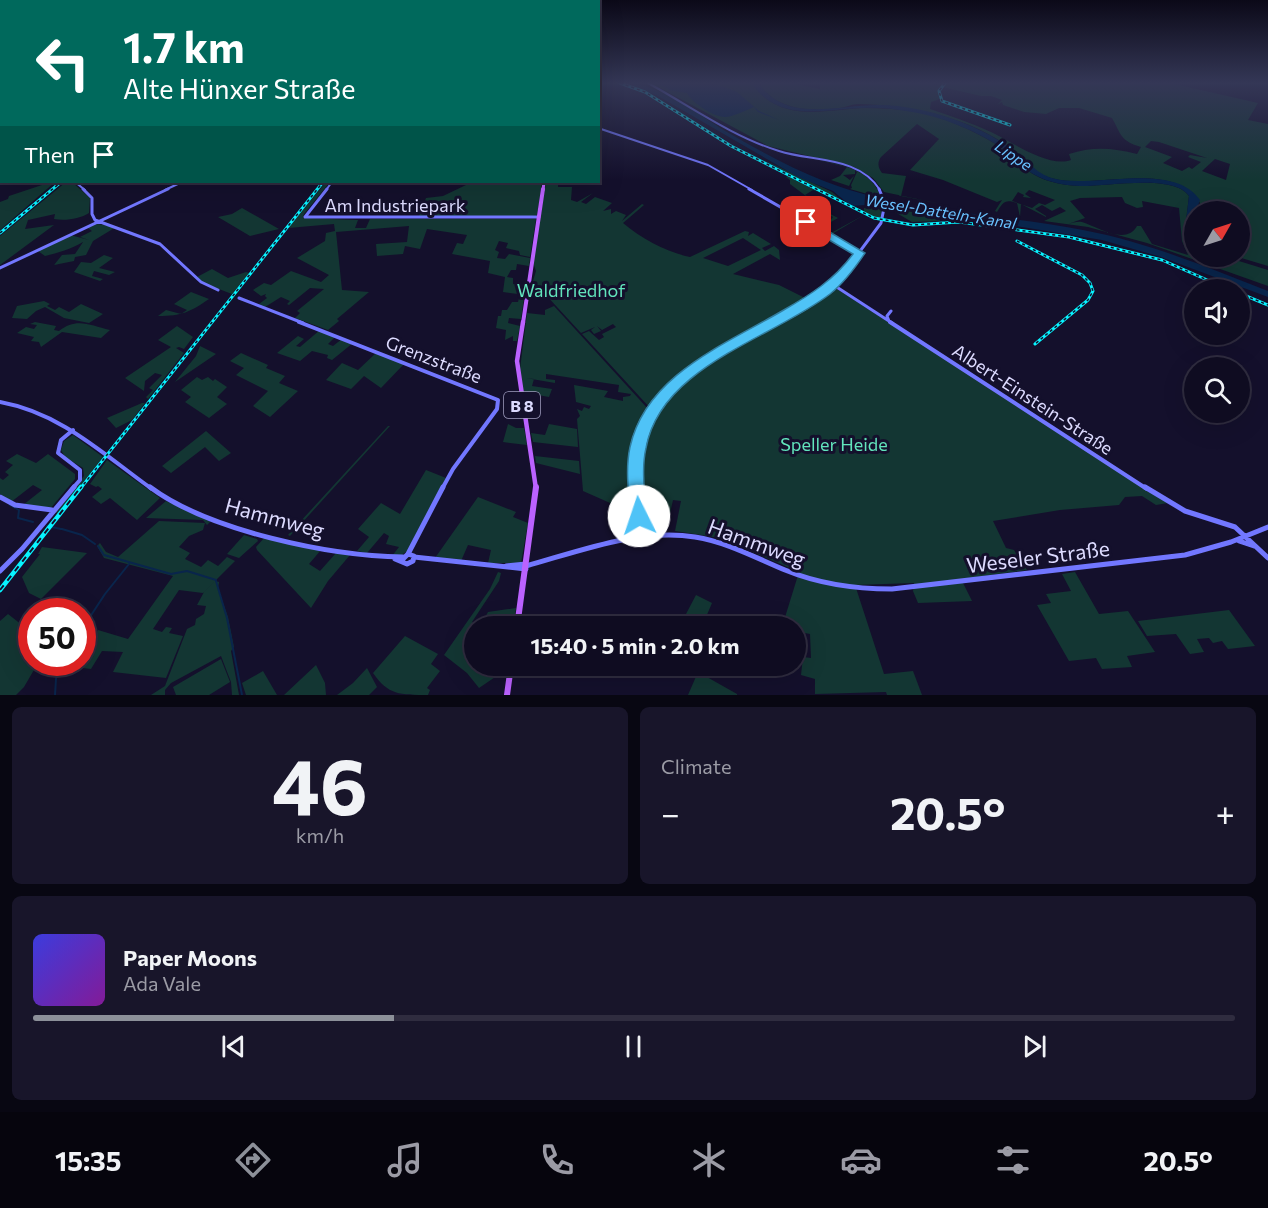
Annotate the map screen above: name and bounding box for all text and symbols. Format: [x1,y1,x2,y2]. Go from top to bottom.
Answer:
text: 1.7 km [123,20,245,72]
icon: left [24,24,102,102]
text: Alte Hünxer Straße [123,72,355,105]
water label: Lippe [992,136,1037,175]
icon: arrive [87,138,120,171]
text: Then [24,141,75,168]
water label: Wesel-Datteln-Kanal [864,190,1019,232]
street label: Am Industriepark [324,194,466,216]
pin [780,196,831,247]
north arrow [1184,201,1250,267]
map controls [1184,201,1250,423]
icon: arrive [789,205,822,238]
park label: Waldfriedhof [517,279,626,301]
button: sound [1184,279,1250,345]
street label: Grenzstraße [383,331,485,387]
street label: Albert-Einstein-Straße [949,339,1117,459]
button: search [1184,357,1250,423]
road number: B 8 [504,392,540,418]
park label: Speller Heide [780,433,888,455]
position arrow [607,484,671,548]
street label: Hammweg [222,492,328,542]
street label: Hammweg [705,513,809,571]
street label: Weseler Straße [965,535,1111,577]
speed limit sign: 50 [18,598,96,676]
text: 15:40 · 5 min · 2.0 km [531,632,739,659]
text: 46 [272,736,368,831]
text: Climate [661,754,731,778]
text: 20.5° [890,784,1005,839]
text: − [661,792,680,833]
text: + [1216,792,1235,833]
text: km/h [296,823,344,847]
text: Paper Moons [123,944,257,971]
text: Ada Vale [123,971,201,995]
icon: previous [217,1030,250,1063]
icon: pause [617,1030,650,1063]
icon: next [1018,1030,1051,1063]
icon: directions [232,1139,274,1181]
icon: music [384,1139,426,1181]
icon: phone [536,1139,578,1181]
icon: climate [688,1139,730,1181]
icon: car [840,1139,882,1181]
icon: filters [992,1139,1034,1181]
text: 15:35 [55,1144,122,1177]
text: 20.5° [1144,1144,1213,1177]

